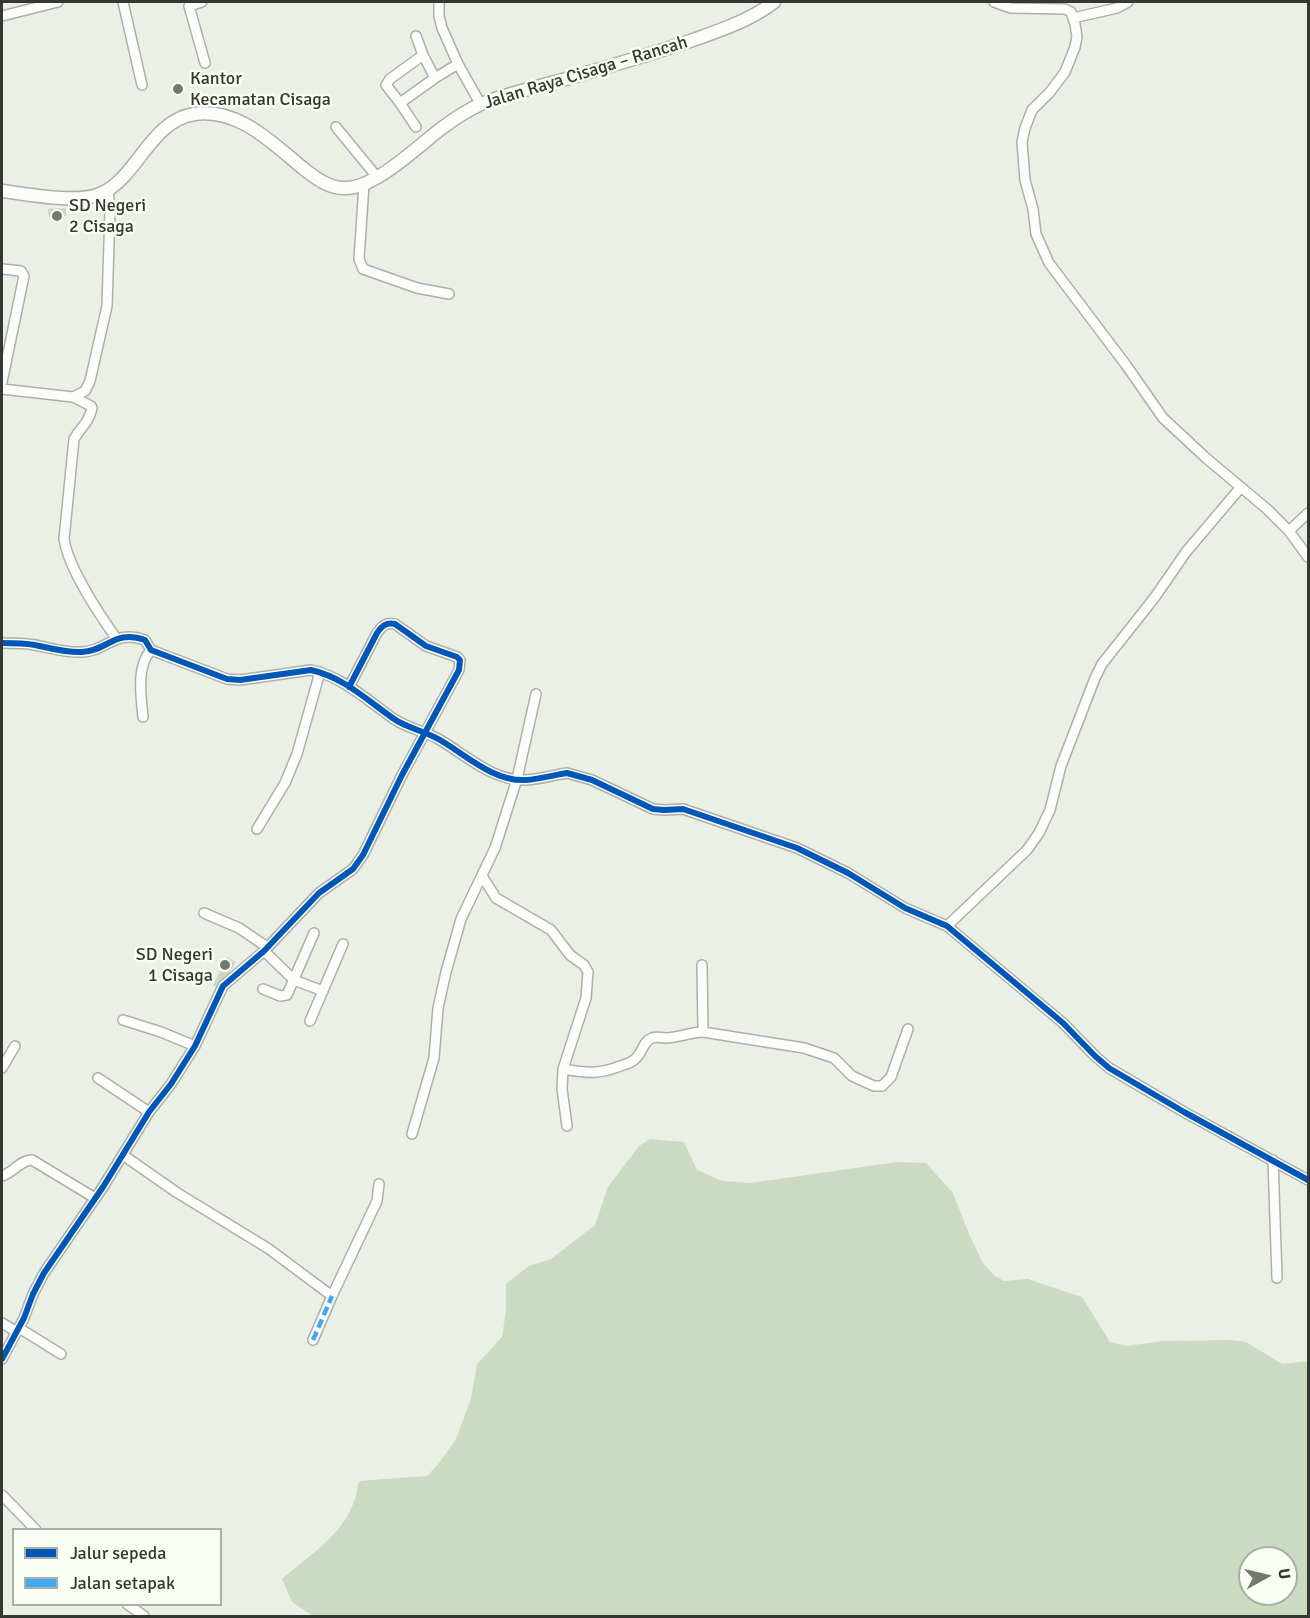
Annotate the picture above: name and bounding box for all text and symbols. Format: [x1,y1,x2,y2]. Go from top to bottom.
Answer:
street label: Jalan Raya Cisaga – Rancah [482,32,690,114]
place label: Kantor Kecamatan Cisaga [190,68,331,110]
marker: Kantor Kecamatan Cisaga [171,82,185,96]
place label: SD Negeri 2 Cisaga [69,195,146,238]
marker: SD Negeri 2 Cisaga [50,209,64,223]
place label: SD Negeri 1 Cisaga [136,944,213,986]
marker: SD Negeri 1 Cisaga [218,958,232,972]
legend [12,1528,222,1606]
text: Jalur sepeda [70,1542,166,1564]
north arrow [1238,1546,1298,1606]
text: U [1273,1567,1294,1581]
text: Jalan setapak [70,1572,175,1594]

